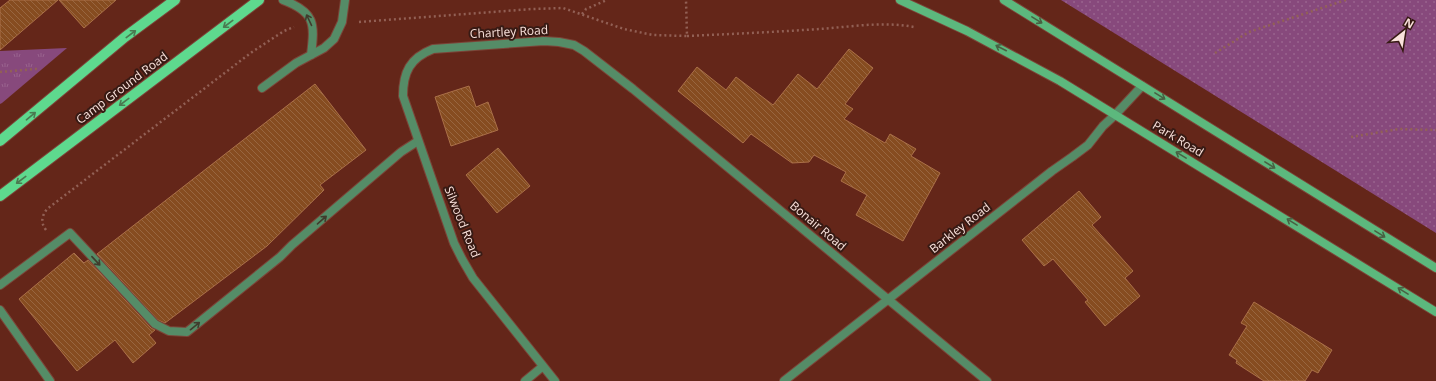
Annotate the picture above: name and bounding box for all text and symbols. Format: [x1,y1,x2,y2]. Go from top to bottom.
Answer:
north arrow [1384,12,1424,52]
text: N [1402,14,1417,32]
one-way arrow [305,15,313,27]
one-way arrow [1031,17,1043,25]
one-way arrow [223,19,234,28]
street label: Chartley Road [469,21,549,42]
one-way arrow [125,29,136,38]
one-way arrow [995,44,1007,52]
street label: Camp Ground Road [72,48,171,128]
one-way arrow [1154,92,1165,101]
one-way arrow [119,98,130,106]
one-way arrow [25,112,36,121]
street label: Park Road [1150,117,1207,160]
one-way arrow [1175,150,1187,158]
one-way arrow [1264,161,1275,169]
one-way arrow [15,176,26,185]
street label: Silwood Road [440,184,484,260]
street label: Bonair Road [787,197,850,254]
street label: Barkley Road [926,198,994,257]
one-way arrow [316,215,327,224]
one-way arrow [1286,218,1298,226]
one-way arrow [1374,230,1386,238]
one-way arrow [92,256,101,266]
one-way arrow [1398,287,1409,295]
one-way arrow [190,321,201,330]

